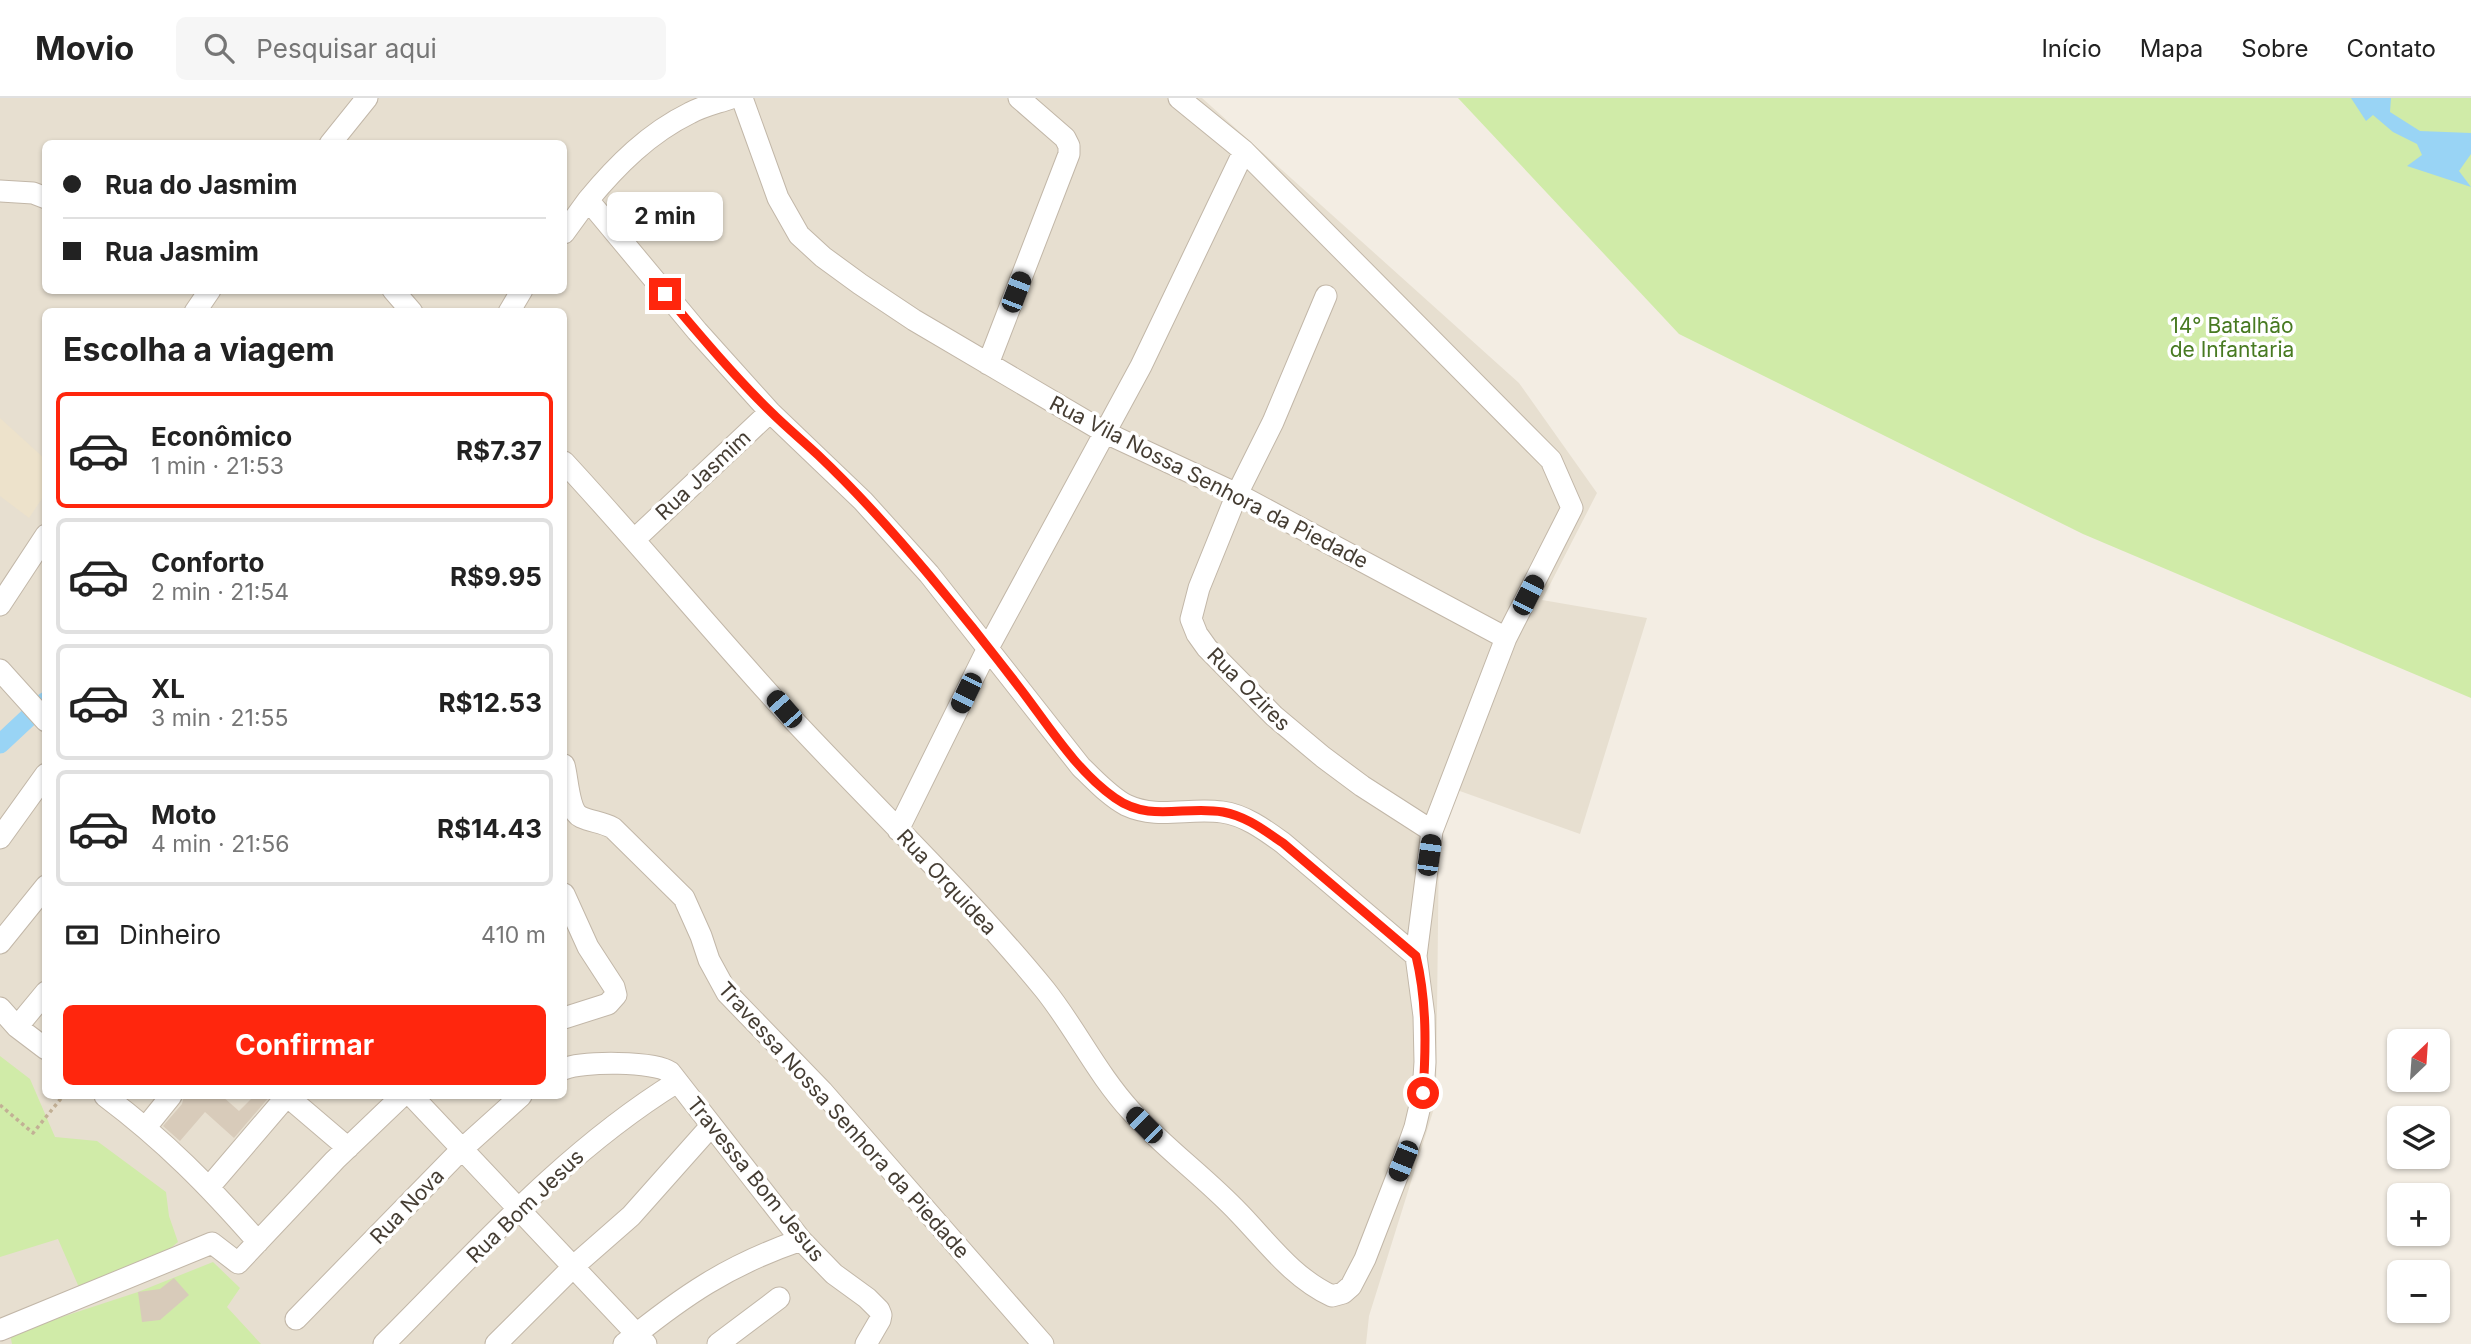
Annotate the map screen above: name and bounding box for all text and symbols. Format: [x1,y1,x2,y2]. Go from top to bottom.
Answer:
search box [176,17,666,80]
text: Movio [35,28,134,68]
icon: search [200,29,238,67]
text: Pesquisar aqui [256,33,437,64]
text: Início [2041,34,2102,63]
text: Mapa [2140,34,2203,63]
text: Sobre [2241,34,2308,63]
text: Contato [2346,34,2436,63]
text: Rua do Jasmim [105,169,297,200]
callout: 2 min [607,192,723,242]
text: 2 min [634,202,696,230]
text: Rua Jasmim [105,236,259,267]
car [999,269,1034,315]
route end [649,278,681,310]
park label: 14° Batalhão de Infantaria [2170,313,2294,362]
text: Escolha a viagem [63,330,335,369]
street label: Rua Vila Nossa Senhora da Piedade [1046,390,1372,574]
icon: car [67,419,130,482]
text: Econômico [151,421,292,452]
street label: Rua Jasmim [650,425,756,525]
text: R$7.37 [456,435,542,466]
text: 1 min · 21:53 [151,452,284,480]
icon: car [67,545,130,608]
text: Conforto [151,547,264,578]
text: R$9.95 [450,561,542,592]
car [1510,572,1547,618]
text: 2 min · 21:54 [151,578,289,606]
street label: Rua Ozires [1202,642,1296,736]
car [948,670,985,716]
icon: car [67,671,130,734]
text: XL [151,673,185,704]
car [763,686,806,732]
text: R$12.53 [438,687,542,718]
text: 3 min · 21:55 [151,704,289,732]
icon: car [67,797,130,860]
text: Moto [151,799,216,830]
text: R$14.43 [437,813,542,844]
street label: Rua Orquidea [892,824,1002,940]
text: 4 min · 21:56 [151,830,289,858]
car [1416,833,1443,877]
icon: cash [63,916,101,954]
text: Dinheiro [119,919,221,950]
text: 410 m [481,921,546,949]
street label: Travessa Nossa Senhora da Piedade [713,977,975,1263]
button: Confirmar [63,1005,546,1085]
north arrow [2387,1029,2450,1092]
map controls [2387,1029,2450,1323]
route start [1407,1077,1439,1109]
street label: Travessa Bom Jesus [682,1092,830,1266]
car [1122,1103,1167,1147]
button: layers [2387,1106,2450,1169]
car [1386,1138,1421,1184]
street label: Rua Bom Jesus [461,1144,589,1268]
street label: Rua Nova [365,1163,449,1249]
button: + [2387,1183,2450,1246]
button: − [2387,1260,2450,1323]

